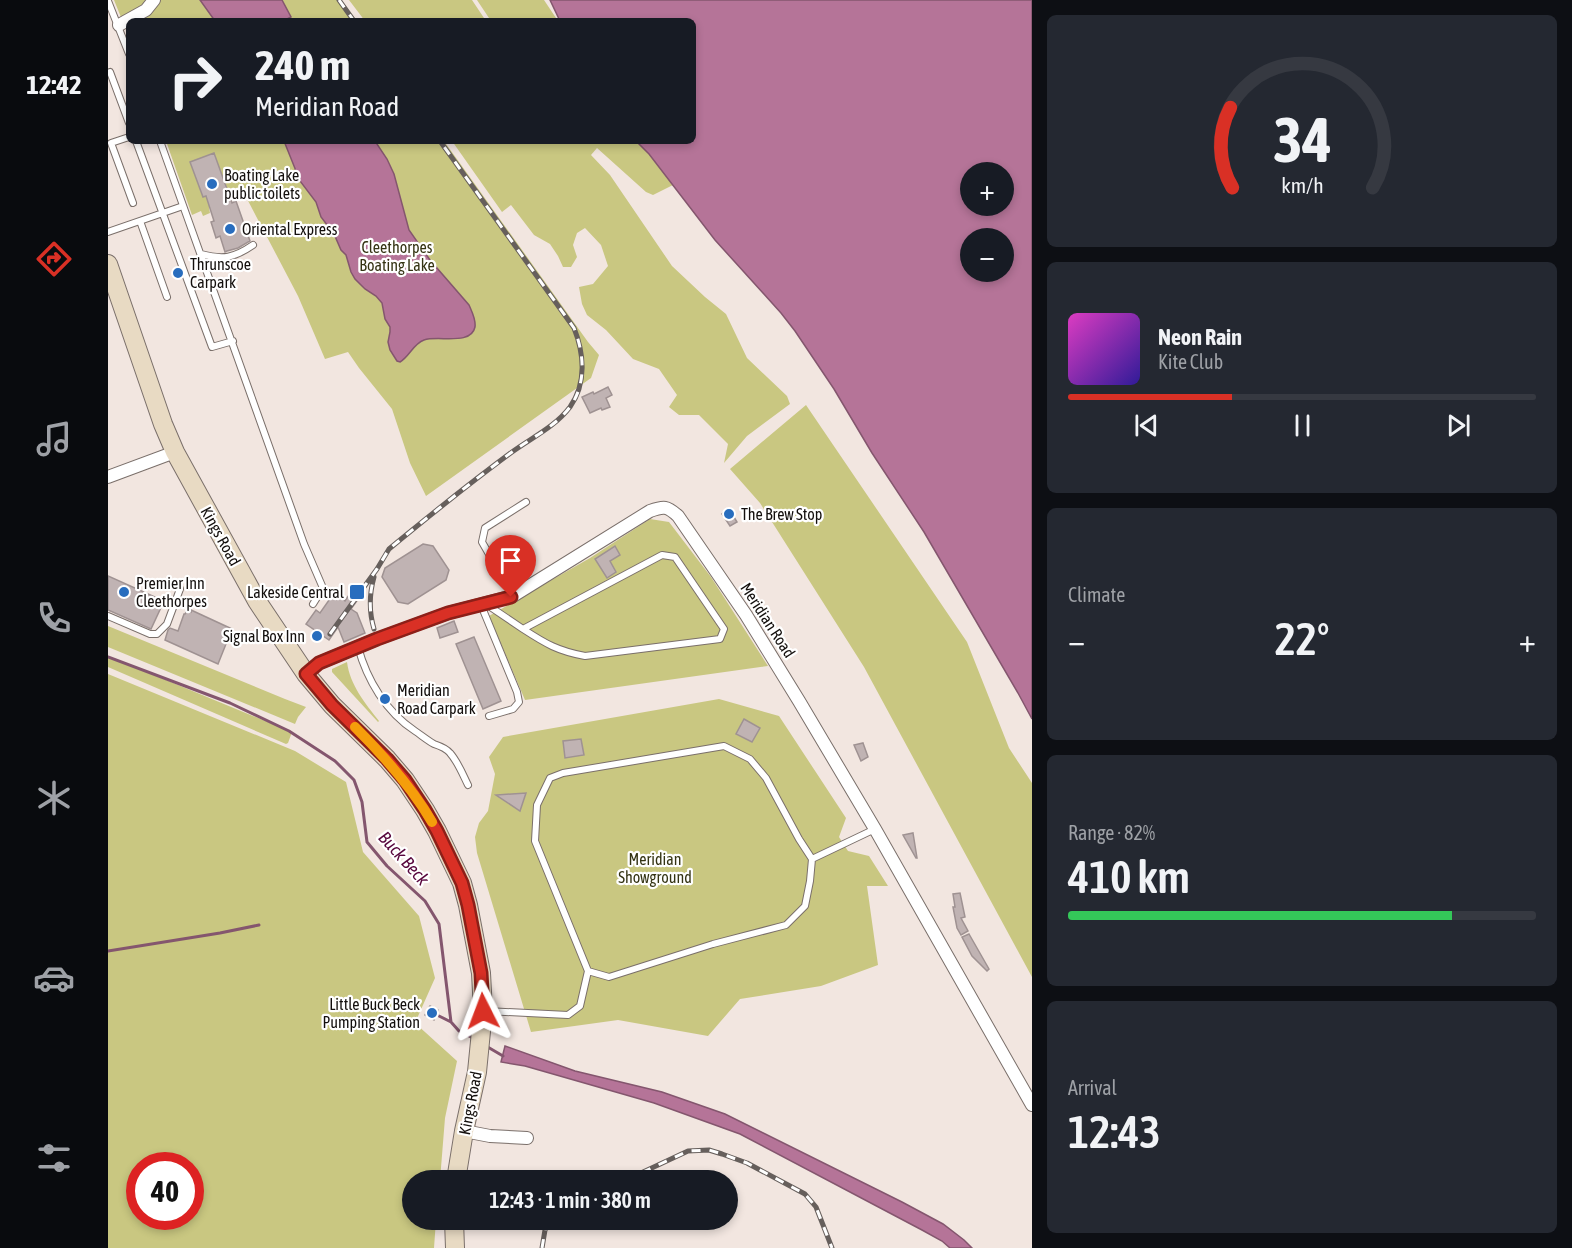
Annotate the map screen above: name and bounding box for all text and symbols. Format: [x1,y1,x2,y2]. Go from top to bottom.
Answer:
text: 240 m [255,41,350,89]
icon: right [156,42,234,120]
text: 12:42 [26,69,82,100]
text: Meridian Road [255,91,399,122]
text: 34 [1273,104,1331,175]
map controls [960,162,1014,282]
button: + [960,162,1014,216]
place label: Boating Lake public toilets [224,166,301,203]
text: km/h [1281,173,1323,198]
marker: Boating Lake public toilets [205,177,219,191]
place label: Oriental Express [242,220,338,239]
marker: Oriental Express [223,222,237,236]
button: − [960,228,1014,282]
icon: directions [33,238,75,280]
park label: Cleethorpes Boating Lake [359,238,435,275]
place label: Thrunscoe Carpark [190,255,251,292]
marker: Thrunscoe Carpark [171,266,185,280]
text: Neon Rain [1158,324,1242,350]
text: Kite Club [1158,350,1223,373]
icon: previous [1130,409,1163,442]
icon: pause [1286,409,1319,442]
icon: next [1442,409,1475,442]
icon: music [33,418,75,460]
street label: Kings Road [197,503,245,569]
place label: The Brew Stop [741,505,822,524]
marker: The Brew Stop [722,507,736,521]
pin [485,535,536,597]
icon: arrive [494,544,527,577]
place label: Premier Inn Cleethorpes [136,574,207,611]
street label: Meridian Road [737,579,799,661]
place label: Lakeside Central [247,583,345,601]
marker: Lakeside Central [348,583,366,601]
text: Climate [1068,583,1125,606]
marker: Premier Inn Cleethorpes [117,585,131,599]
icon: phone [33,597,75,639]
text: 22° [1275,613,1329,665]
text: − [1068,621,1085,659]
text: + [1519,621,1536,659]
place label: Signal Box Inn [223,627,305,646]
marker: Signal Box Inn [310,629,324,643]
place label: Meridian Road Carpark [397,681,476,718]
marker: Meridian Road Carpark [378,692,392,706]
icon: climate [33,777,75,819]
text: Range · 82% [1068,821,1155,844]
water label: Buck Beck [374,827,434,890]
park label: Meridian Showground [618,850,692,887]
text: 410 km [1068,851,1190,903]
icon: car [33,957,75,999]
position arrow [451,979,515,1043]
place label: Little Buck Beck Pumping Station [322,995,420,1032]
marker: Little Buck Beck Pumping Station [425,1006,439,1020]
street label: Kings Road [455,1070,486,1137]
text: Arrival [1068,1076,1117,1099]
text: 12:43 [1068,1106,1161,1158]
icon: filters [33,1137,75,1179]
speed limit sign: 40 [126,1152,204,1230]
text: 12:43 · 1 min · 380 m [489,1187,651,1213]

